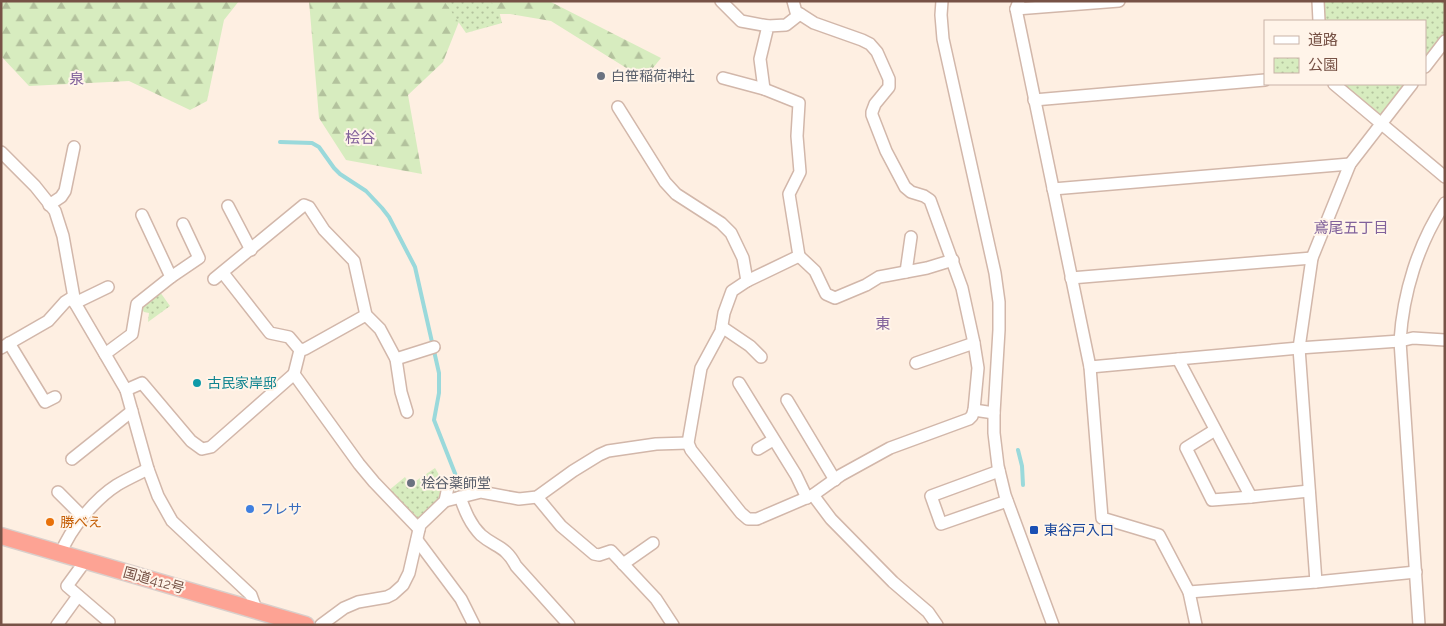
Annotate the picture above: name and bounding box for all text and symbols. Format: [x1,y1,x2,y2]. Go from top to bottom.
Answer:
legend [1264,20,1426,85]
text: 道路 [1308,31,1338,49]
text: 公園 [1308,56,1338,74]
place label: 白笹稲荷神社 [611,68,695,84]
district label: 泉 [69,70,85,88]
marker: 白笹稲荷神社 [595,70,607,82]
district label: 桧谷 [345,129,375,147]
district label: 鳶尾五丁目 [1313,219,1389,237]
district label: 東 [875,315,891,333]
place label: 古民家岸邸 [207,375,277,391]
marker: 古民家岸邸 [191,377,203,389]
place label: 桧谷薬師堂 [421,475,491,491]
marker: 桧谷薬師堂 [405,477,417,489]
place label: フレサ [260,501,302,517]
marker: フレサ [244,503,256,515]
place label: 勝べえ [60,514,102,530]
marker: 勝べえ [44,516,56,528]
place label: 東谷戸入口 [1044,522,1114,538]
marker: 東谷戸入口 [1028,524,1040,536]
street label: 国道412号 [122,564,186,596]

